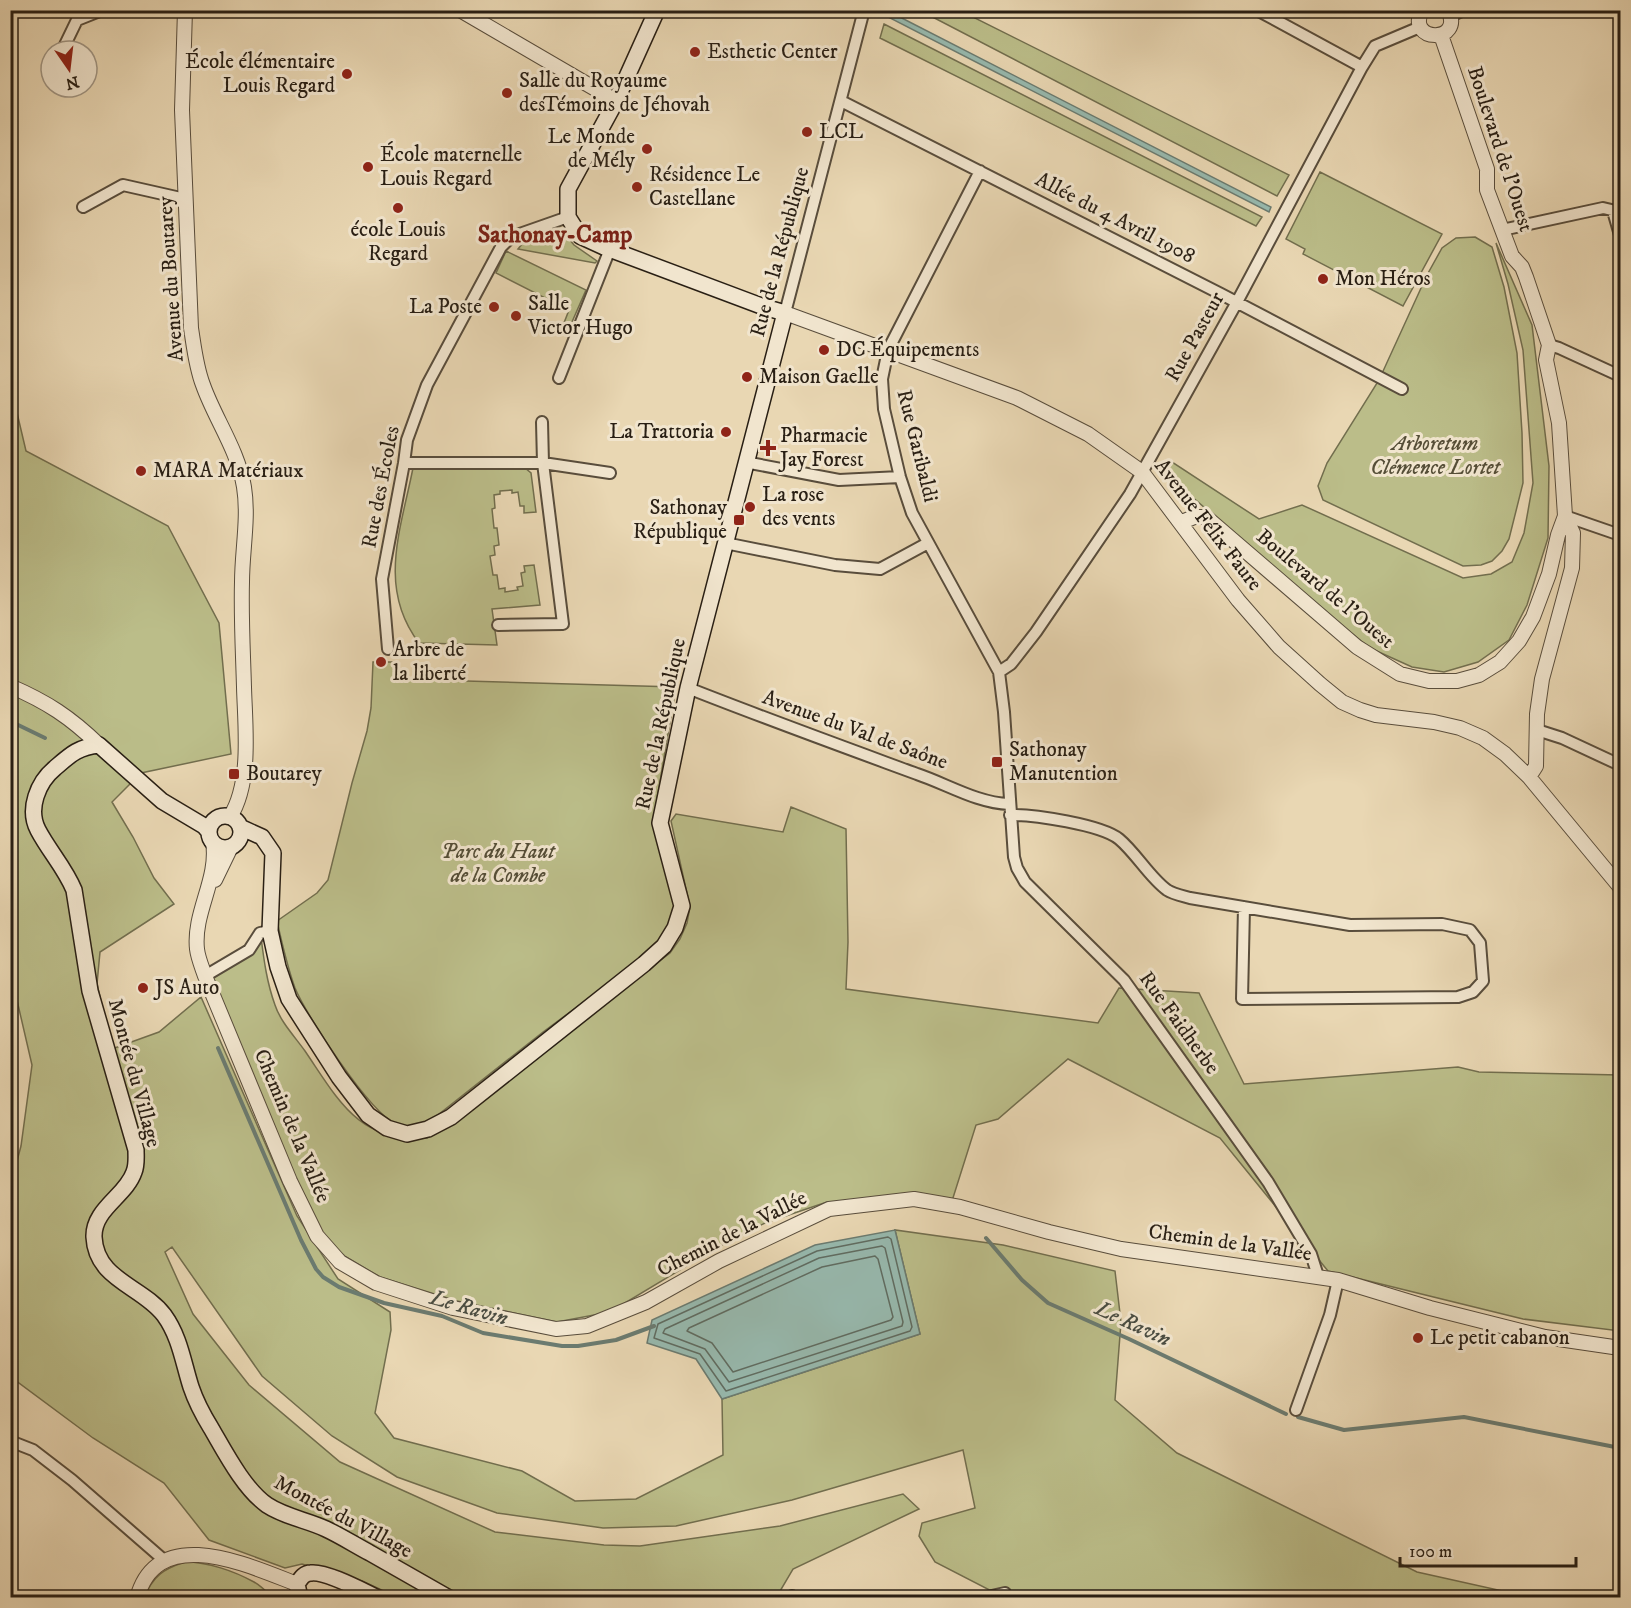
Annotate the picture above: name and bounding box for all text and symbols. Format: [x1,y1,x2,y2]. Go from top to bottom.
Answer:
north arrow [39,39,99,99]
place label: Esthetic Center [707,39,838,65]
marker: Esthetic Center [688,45,702,59]
place label: École élémentaire Louis Regard [185,48,336,99]
street label: Boulevard de l'Ouest [1461,63,1539,235]
marker: École élémentaire Louis Regard [340,67,354,81]
place label: Salle du Royaume desTémoins de Jéhovah [519,68,710,118]
text: N [64,71,81,94]
marker: Salle du Royaume desTémoins de Jéhovah [500,86,514,100]
place label: LCL [819,119,863,145]
place label: Le Monde de Mély [547,124,636,174]
marker: LCL [800,125,814,139]
place label: École maternelle Louis Regard [380,141,523,192]
marker: Le Monde de Mély [640,142,654,156]
marker: École maternelle Louis Regard [361,160,375,174]
place label: Résidence Le Castellane [649,162,760,212]
street label: Rue de la République [745,164,815,340]
street label: Allée du 4 Avril 1908 [1031,167,1199,269]
marker: Résidence Le Castellane [630,180,644,194]
street label: Avenue du Boutarey [152,194,190,363]
marker: école Louis Regard [391,201,405,215]
place label: école Louis Regard [350,217,446,267]
district label: Sathonay-Camp [478,220,632,250]
place label: Mon Héros [1335,266,1431,292]
marker: Mon Héros [1316,272,1330,286]
street label: Rue Pasteur [1160,287,1230,387]
place label: Salle Victor Hugo [527,291,633,341]
place label: La Poste [409,294,482,320]
marker: La Poste [487,300,501,314]
marker: Salle Victor Hugo [509,309,523,323]
place label: DC Équipements [836,336,979,363]
marker: DC Équipements [817,343,831,357]
place label: Maison Gaelle [759,364,879,390]
marker: Maison Gaelle [740,370,754,384]
street label: Rue Garibaldi [890,387,944,505]
place label: La Trattoria [609,419,714,445]
street label: Rue des Écoles [355,423,406,550]
place label: Pharmacie Jay Forest [778,423,868,473]
marker: La Trattoria [719,425,733,439]
park label: Arboretum Clémence Lortet [1370,431,1501,481]
marker: Pharmacie Jay Forest [761,441,775,455]
street label: Avenue Félix Faure [1148,454,1268,596]
place label: MARA Matériaux [153,458,304,484]
marker: MARA Matériaux [134,464,148,478]
place label: La rose des vents [762,482,835,532]
place label: Sathonay République [633,495,728,545]
marker: La rose des vents [743,500,757,514]
marker: Sathonay République [732,513,746,527]
street label: Boulevard de l'Ouest [1251,524,1400,655]
street label: Rue de la République [630,636,692,812]
place label: Arbre de la liberté [393,637,467,687]
marker: Arbre de la liberté [374,655,388,669]
street label: Avenue du Val de Saône [759,684,951,776]
place label: Sathonay Manutention [1009,737,1118,787]
marker: Sathonay Manutention [990,755,1004,769]
place label: Boutarey [246,761,323,787]
marker: Boutarey [227,767,241,781]
park label: Parc du Haut de la Combe [441,839,556,889]
street label: Rue Faidherbe [1133,967,1225,1080]
place label: JS Auto [153,975,219,1001]
marker: JS Auto [136,981,150,995]
street label: Montée du Village [102,996,166,1150]
street label: Chemin de la Vallée [248,1045,336,1207]
street label: Chemin de la Vallée [653,1185,811,1283]
street label: Chemin de la Vallée [1147,1219,1314,1267]
water label: Le Ravin [425,1283,511,1332]
water label: Le Ravin [1089,1294,1175,1353]
place label: Le petit cabanon [1430,1325,1570,1351]
marker: Le petit cabanon [1411,1331,1425,1345]
street label: Montée du Village [269,1470,417,1564]
scale bar [1400,1530,1576,1568]
text: 100 m [1409,1541,1452,1563]

